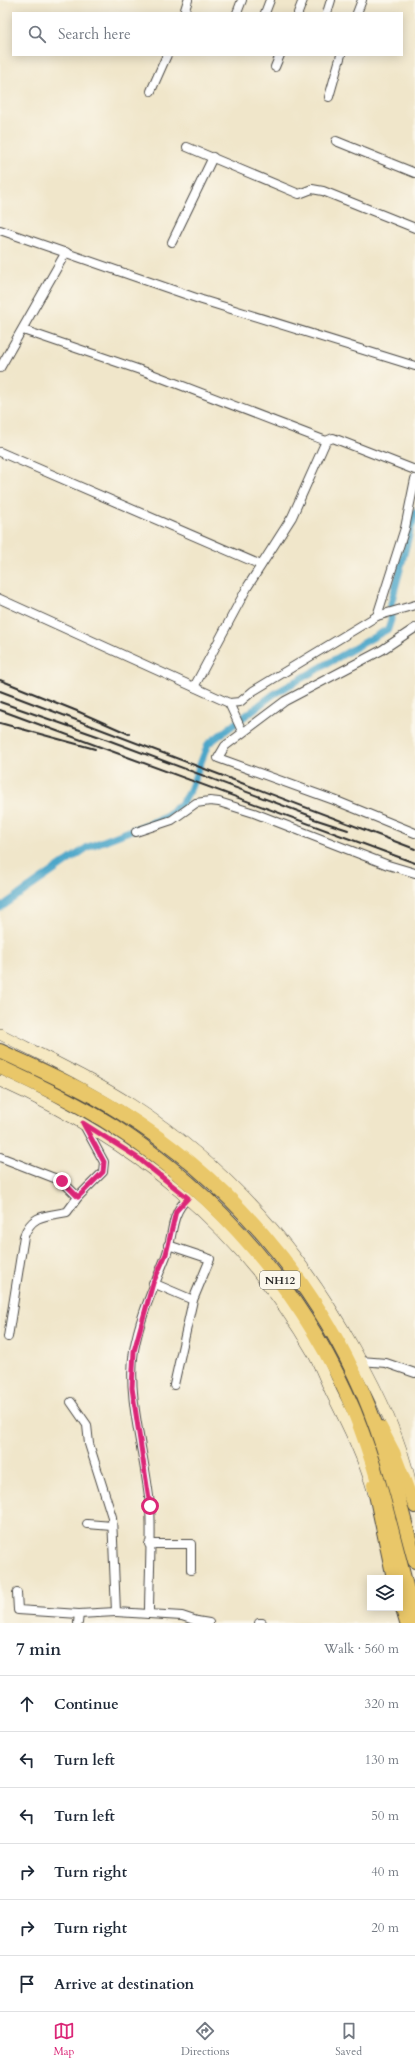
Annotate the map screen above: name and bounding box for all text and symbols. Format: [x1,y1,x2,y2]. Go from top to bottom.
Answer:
search box [12,12,403,56]
icon: search [26,23,48,45]
text: Search here [58,24,131,44]
route end [53,1172,71,1190]
road number: NH12 [260,1271,300,1289]
route start [141,1497,159,1515]
map controls [367,1575,403,1611]
button: layers [367,1575,403,1611]
text: 7 min [16,1638,61,1661]
text: Walk · 560 m [324,1640,399,1658]
icon: ahead [16,1693,38,1715]
text: Continue [54,1694,119,1714]
text: 320 m [365,1695,399,1713]
icon: left [16,1749,38,1771]
text: Turn left [54,1750,115,1770]
text: 130 m [365,1751,399,1769]
icon: left [16,1805,38,1827]
text: Turn left [54,1806,115,1826]
text: 50 m [371,1807,399,1825]
icon: right [16,1861,38,1883]
text: Turn right [54,1862,127,1882]
text: 40 m [371,1863,399,1881]
icon: right [16,1917,38,1939]
text: Turn right [54,1918,127,1938]
text: 20 m [371,1919,399,1937]
icon: arrive [16,1973,38,1995]
text: Arrive at destination [54,1974,194,1994]
tab: Map [53,2020,75,2059]
tab: Directions [181,2020,229,2059]
tab: Saved [335,2020,362,2059]

